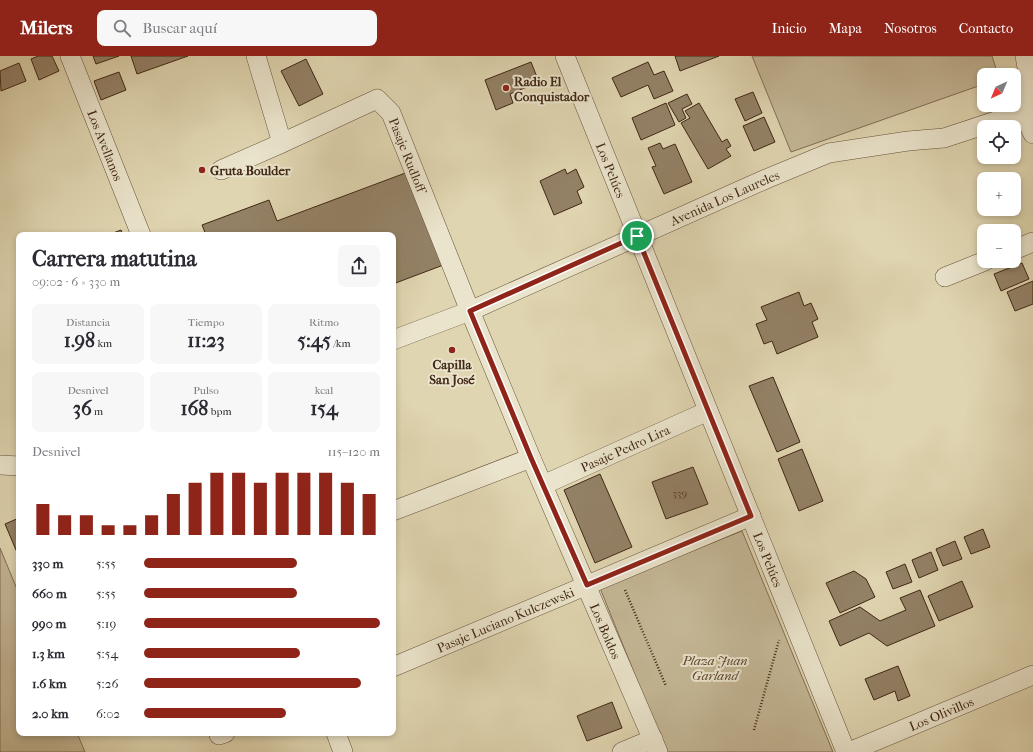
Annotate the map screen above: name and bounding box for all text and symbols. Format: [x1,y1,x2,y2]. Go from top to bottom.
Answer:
search box [97,10,377,46]
text: Milers [20,17,73,39]
icon: search [111,17,133,39]
text: Buscar aquí [143,19,217,37]
text: Inicio [772,20,807,37]
text: Mapa [829,20,862,37]
text: Nosotros [884,20,937,37]
text: Contacto [959,20,1013,37]
north arrow [977,68,1021,112]
map controls [977,68,1021,268]
place label: Radio El Conquistador [514,74,590,105]
marker: Radio El Conquistador [501,83,511,93]
street label: Los Avellanos [84,108,126,183]
street label: Pasaje Rudloff [386,116,430,197]
button: locate [977,120,1021,164]
street label: Los Pelúes [593,140,628,200]
place label: Gruta Boulder [210,163,291,178]
marker: Gruta Boulder [197,165,207,175]
street label: Avenida Los Laureles [667,167,782,229]
button: + [977,172,1021,216]
pin [620,219,654,253]
button: − [977,224,1021,268]
icon: arrive [626,225,648,247]
button: share [338,245,380,287]
text: Carrera matutina [32,246,197,272]
text: 09:02 · 6 × 330 m [32,274,120,289]
text: Distancia [66,316,110,329]
text: Tiempo [188,316,224,329]
text: Ritmo [309,316,339,329]
text: 1.98 [64,329,95,352]
text: 11:23 [187,329,225,352]
text: 5:45 [297,329,331,352]
text: km [95,337,112,350]
text: /km [331,337,351,350]
marker: Capilla San José [447,345,457,355]
place label: Capilla San José [429,357,475,388]
text: Desnivel [67,384,109,397]
text: Pulso [193,384,219,397]
text: kcal [315,384,333,397]
text: 36 [73,397,92,420]
text: 168 [180,397,208,420]
text: 154 [310,397,338,420]
text: m [92,405,103,418]
text: bpm [208,405,232,418]
street label: Pasaje Pedro Lira [578,422,673,475]
text: Desnivel [32,444,81,459]
text: 115–120 m [327,444,380,459]
house number: 339 [673,487,688,500]
street label: Los Pelúes [750,530,786,590]
text: 330 m [32,556,63,571]
text: 5:55 [96,556,116,571]
street label: Pasaje Luciano Kulczewski [435,584,577,656]
text: 660 m [32,586,67,601]
text: 5:55 [96,586,116,601]
street label: Los Boldos [587,601,624,661]
text: 990 m [32,616,66,631]
text: 5:19 [96,616,116,631]
text: 1.3 km [32,646,65,661]
text: 5:54 [96,646,118,661]
park label: Plaza Juan Garland [681,653,748,683]
text: 1.6 km [32,676,66,691]
text: 5:26 [96,676,119,691]
street label: Los Olivillos [907,694,976,734]
text: 2.0 km [32,706,69,721]
text: 6:02 [96,706,120,721]

